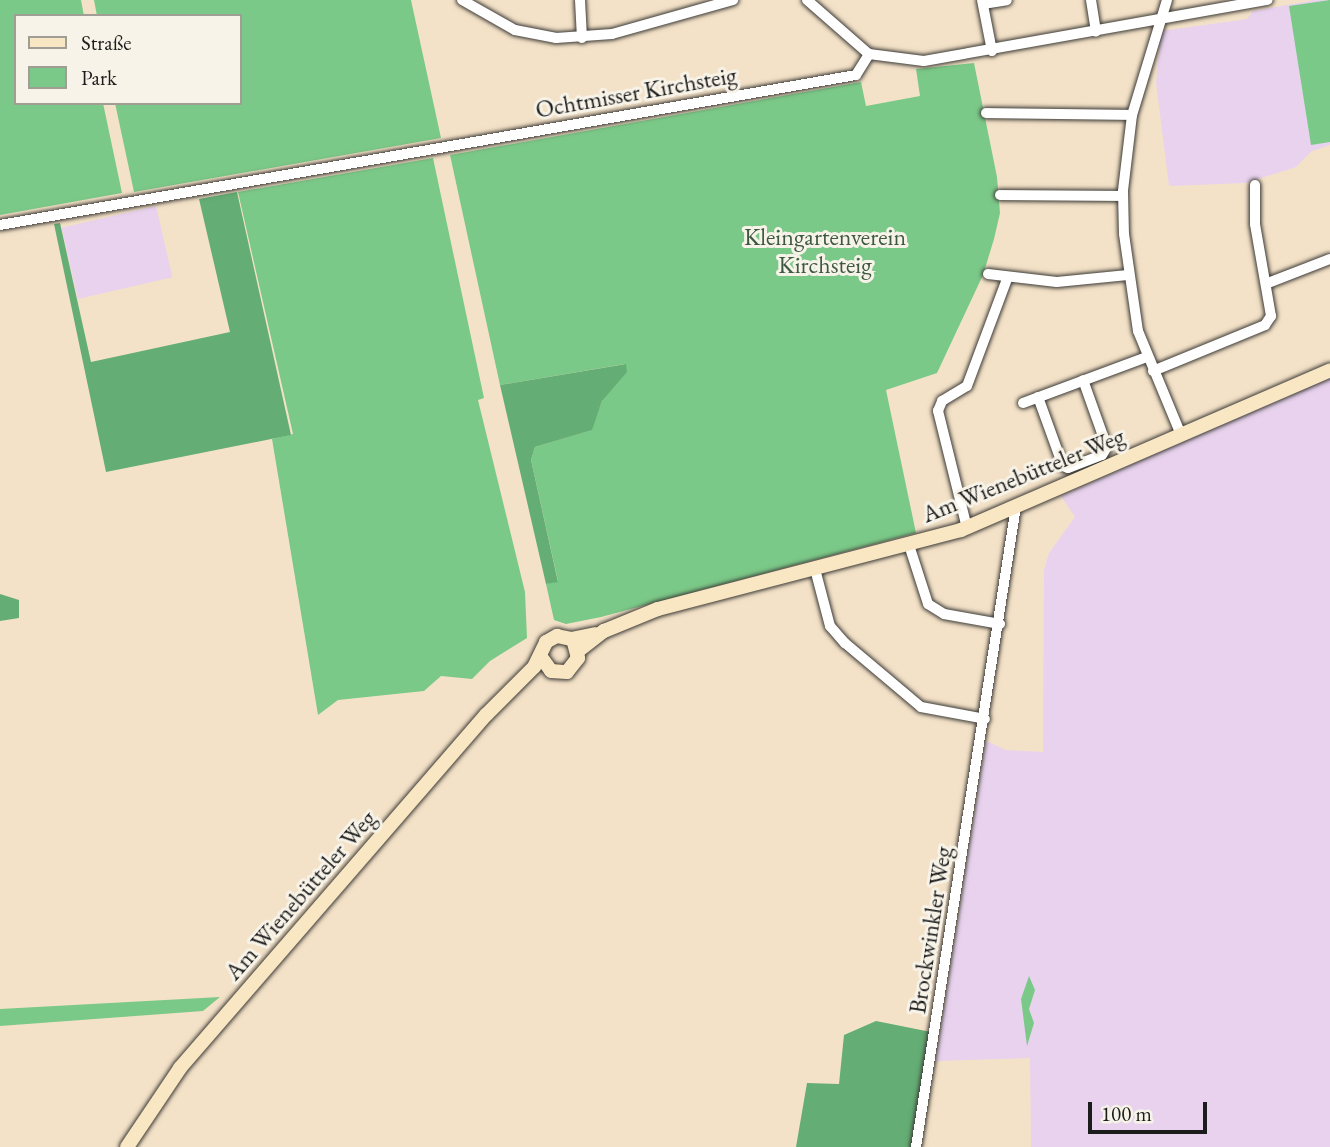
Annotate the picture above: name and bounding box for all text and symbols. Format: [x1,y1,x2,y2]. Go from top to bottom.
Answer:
legend [14,14,242,105]
text: Straße [81,29,132,56]
street label: Ochtmisser Kirchsteig [533,60,739,124]
text: Park [81,64,117,91]
park label: Kleingartenverein Kirchsteig [744,223,906,279]
street label: Am Wienebütteler Weg [918,421,1128,529]
street label: Am Wienebütteler Weg [218,804,382,986]
street label: Brockwinkler Weg [903,844,957,1016]
scale bar [1092,1088,1211,1132]
text: 100 m [1101,1100,1152,1127]

